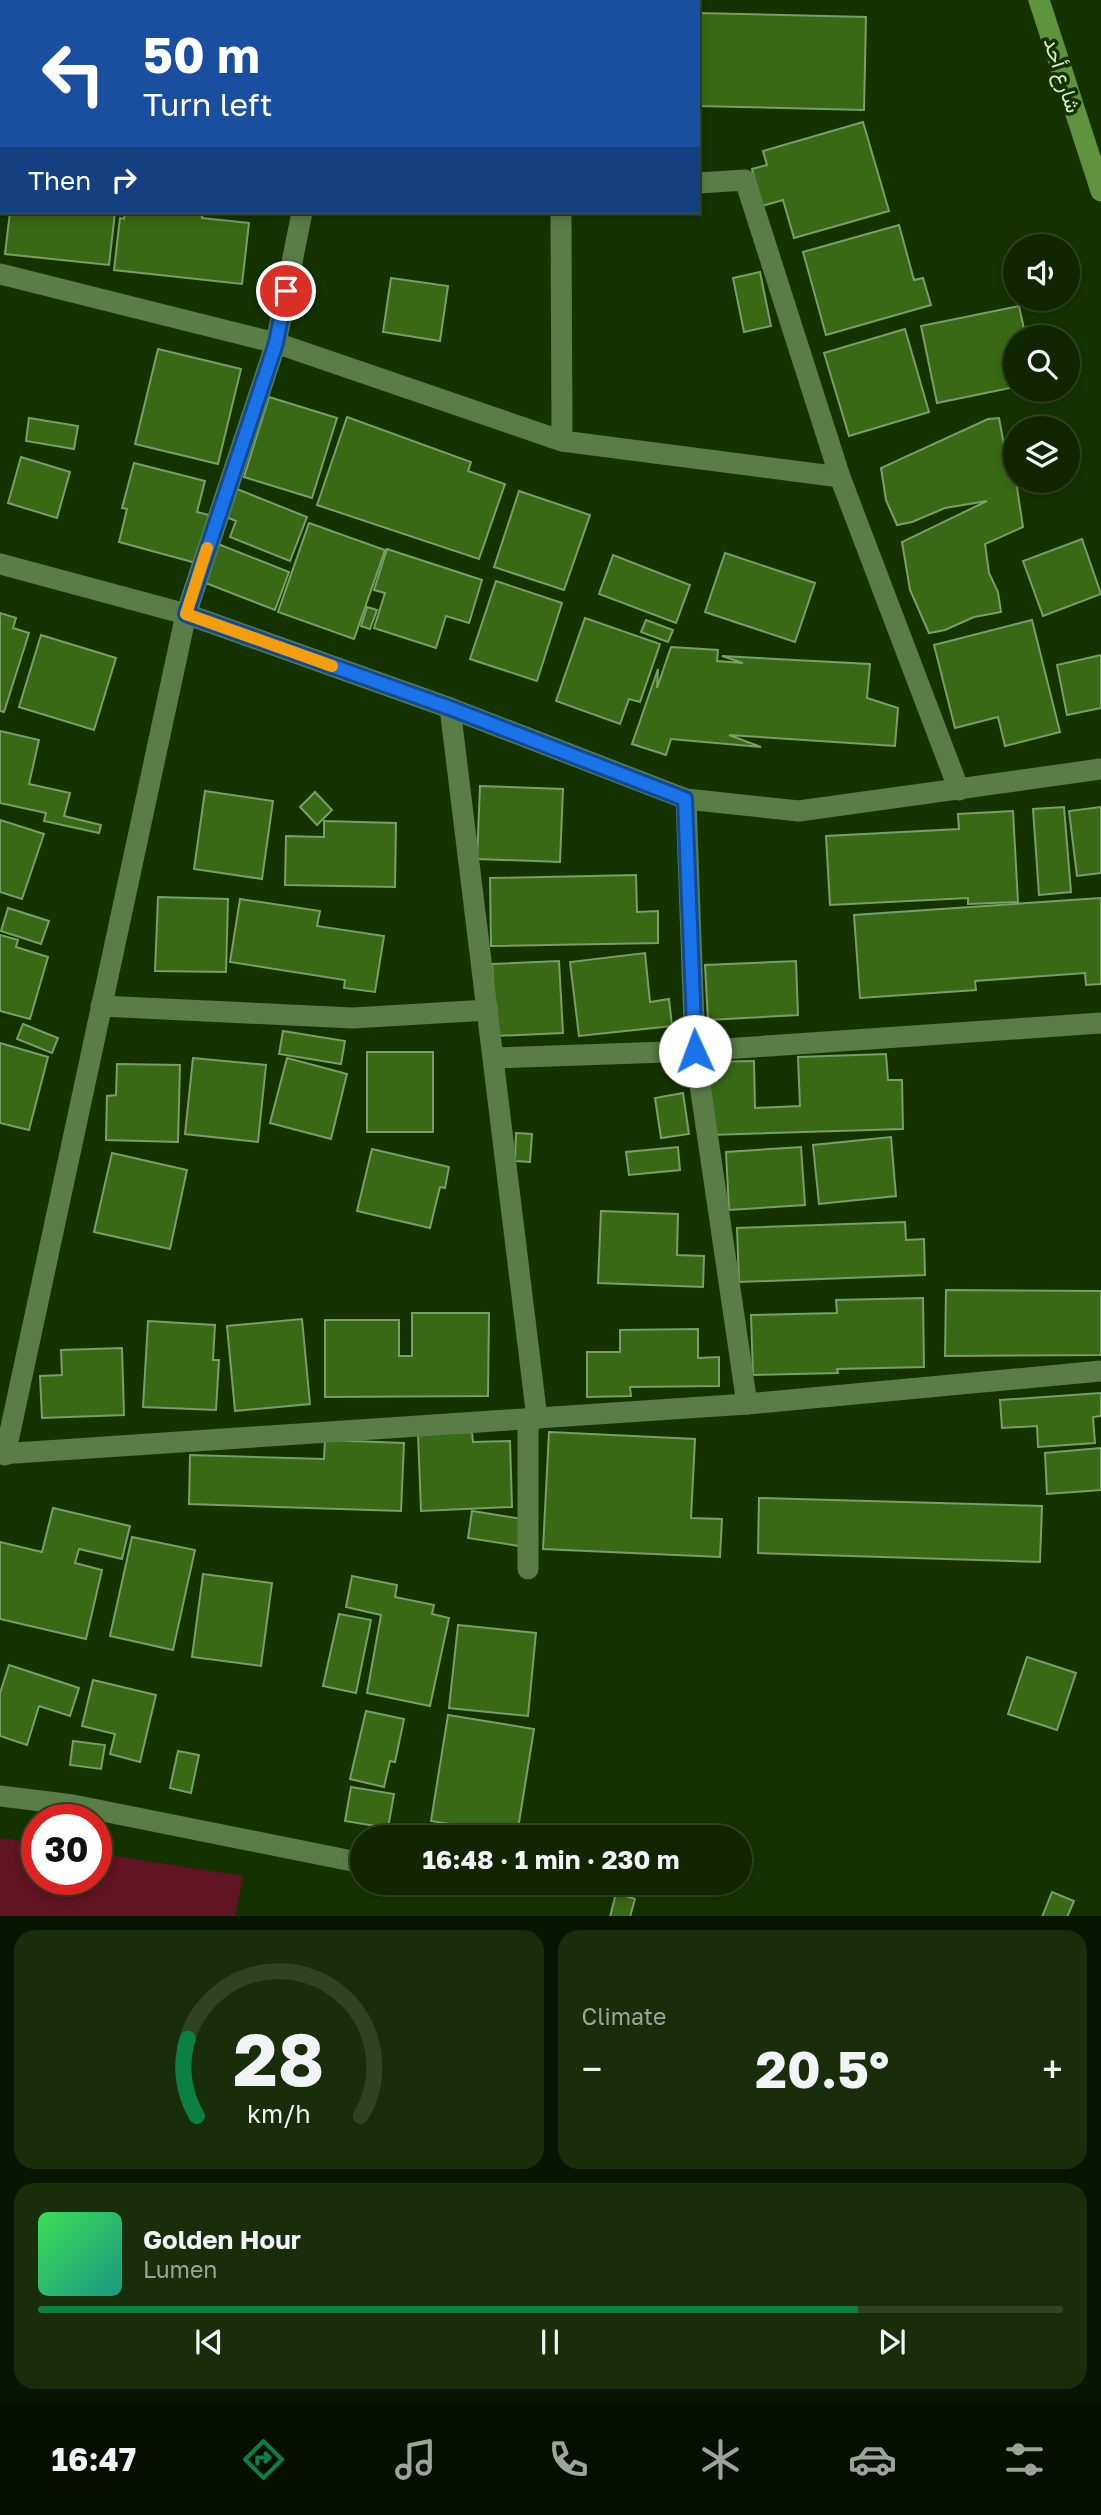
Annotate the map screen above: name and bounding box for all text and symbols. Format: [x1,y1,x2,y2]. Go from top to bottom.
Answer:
text: 50 m [143,25,260,84]
icon: left [28,28,119,119]
street label: شارع أحد [1037,34,1087,117]
text: Turn left [143,85,272,123]
icon: right [105,161,143,199]
text: Then [28,165,91,196]
map controls [1003,234,1080,493]
button: sound [1003,234,1080,311]
pin [256,261,316,321]
icon: arrive [267,272,305,310]
button: search [1003,325,1080,402]
button: layers [1003,416,1080,493]
position arrow [658,1014,732,1088]
speed limit sign: 30 [21,1804,112,1895]
text: 16:48 · 1 min · 230 m [422,1844,680,1875]
text: Climate [582,2002,666,2030]
text: 28 [233,2015,324,2102]
text: 20.5° [755,2037,889,2099]
text: − [582,2046,602,2091]
text: + [1042,2046,1063,2091]
text: km/h [247,2097,311,2128]
text: Golden Hour [143,2224,301,2255]
text: Lumen [143,2255,217,2283]
icon: previous [190,2323,228,2361]
icon: pause [531,2323,569,2361]
icon: next [873,2323,911,2361]
icon: directions [239,2435,288,2484]
icon: music [391,2435,440,2484]
icon: phone [544,2435,593,2484]
icon: climate [696,2435,745,2484]
icon: car [848,2435,897,2484]
icon: filters [1000,2435,1049,2484]
text: 16:47 [52,2440,136,2478]

